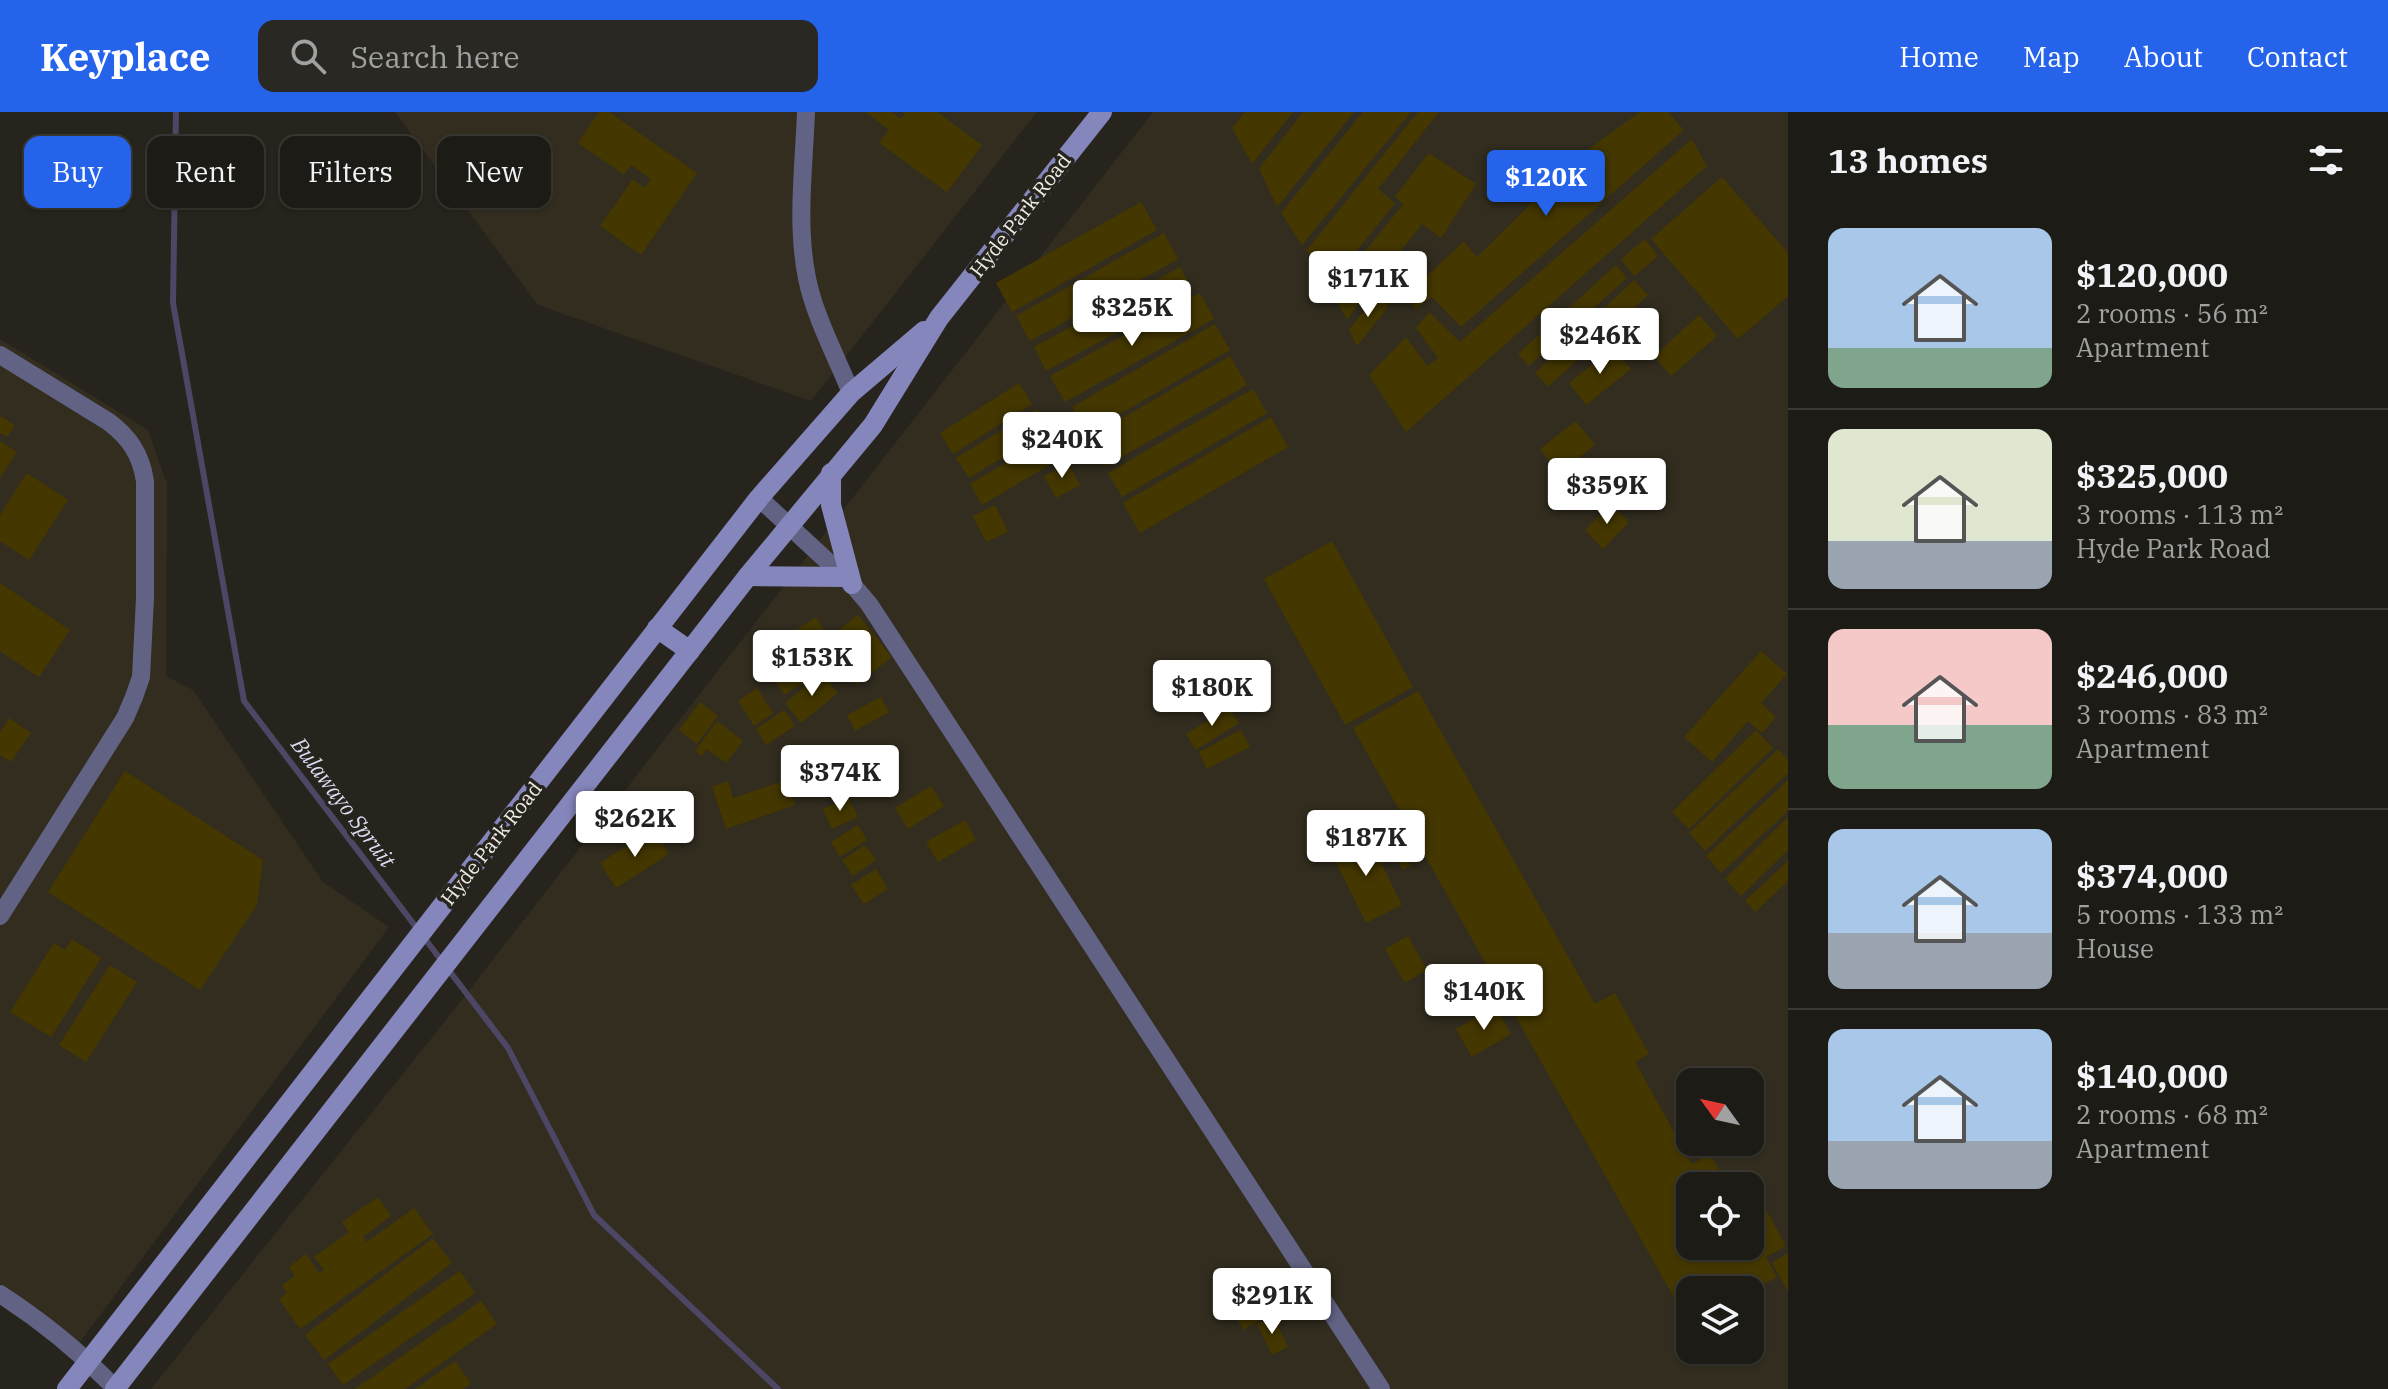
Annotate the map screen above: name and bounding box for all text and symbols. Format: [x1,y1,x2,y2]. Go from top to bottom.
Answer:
search box [258,20,818,92]
text: Keyplace [40,32,210,81]
icon: search [286,34,330,78]
text: Search here [350,37,519,76]
text: Home [1899,38,1979,75]
text: Map [2023,38,2080,75]
text: About [2124,38,2203,75]
text: Contact [2247,38,2348,75]
chip: Buy [24,136,131,208]
chip: Rent [147,136,264,208]
chip: Filters [280,136,421,208]
chip: New [437,136,551,208]
text: 13 homes [1828,138,1988,182]
icon: filters [2304,138,2348,182]
street label: Hyde Park Road [963,148,1077,282]
pin: $120K [1490,150,1602,218]
text: $120K [1505,159,1587,193]
pin: $171K [1312,251,1424,319]
text: $120,000 [2076,252,2228,296]
text: $171K [1327,260,1409,294]
icon: home [1892,260,1988,356]
pin: $325K [1076,280,1188,348]
text: $325K [1091,289,1173,323]
text: 2 rooms · 56 m² [2076,296,2268,330]
pin: $246K [1544,308,1656,376]
text: $246K [1559,317,1641,351]
text: Apartment [2076,330,2209,364]
pin: $240K [1006,412,1118,480]
text: $240K [1021,421,1103,455]
text: $325,000 [2076,453,2228,497]
pin: $359K [1551,458,1663,526]
icon: home [1892,461,1988,557]
text: $359K [1566,467,1648,501]
text: 3 rooms · 113 m² [2076,497,2283,531]
text: Hyde Park Road [2076,531,2271,565]
pin: $153K [756,630,868,698]
text: $153K [771,639,853,673]
text: $246,000 [2076,653,2228,697]
pin: $180K [1156,660,1268,728]
icon: home [1892,661,1988,757]
text: $180K [1171,669,1253,703]
text: 3 rooms · 83 m² [2076,697,2268,731]
water label: Bulawayo Spruit [285,730,403,874]
text: Apartment [2076,731,2209,765]
pin: $374K [784,745,896,813]
text: $374K [799,754,881,788]
street label: Hyde Park Road [434,776,548,910]
pin: $262K [579,791,691,859]
text: $262K [594,800,676,834]
pin: $187K [1310,810,1422,878]
text: $187K [1325,819,1407,853]
text: $374,000 [2076,853,2228,897]
icon: home [1892,861,1988,957]
text: 5 rooms · 133 m² [2076,897,2283,931]
text: House [2076,931,2154,965]
pin: $140K [1428,964,1540,1032]
text: $140K [1443,973,1525,1007]
text: $140,000 [2076,1053,2228,1097]
icon: home [1892,1061,1988,1157]
north arrow [1676,1068,1764,1156]
map controls [1676,1068,1764,1364]
text: 2 rooms · 68 m² [2076,1097,2268,1131]
text: Apartment [2076,1131,2209,1165]
button: locate [1676,1172,1764,1260]
pin: $291K [1216,1268,1328,1336]
button: layers [1676,1276,1764,1364]
text: $291K [1231,1277,1313,1311]

